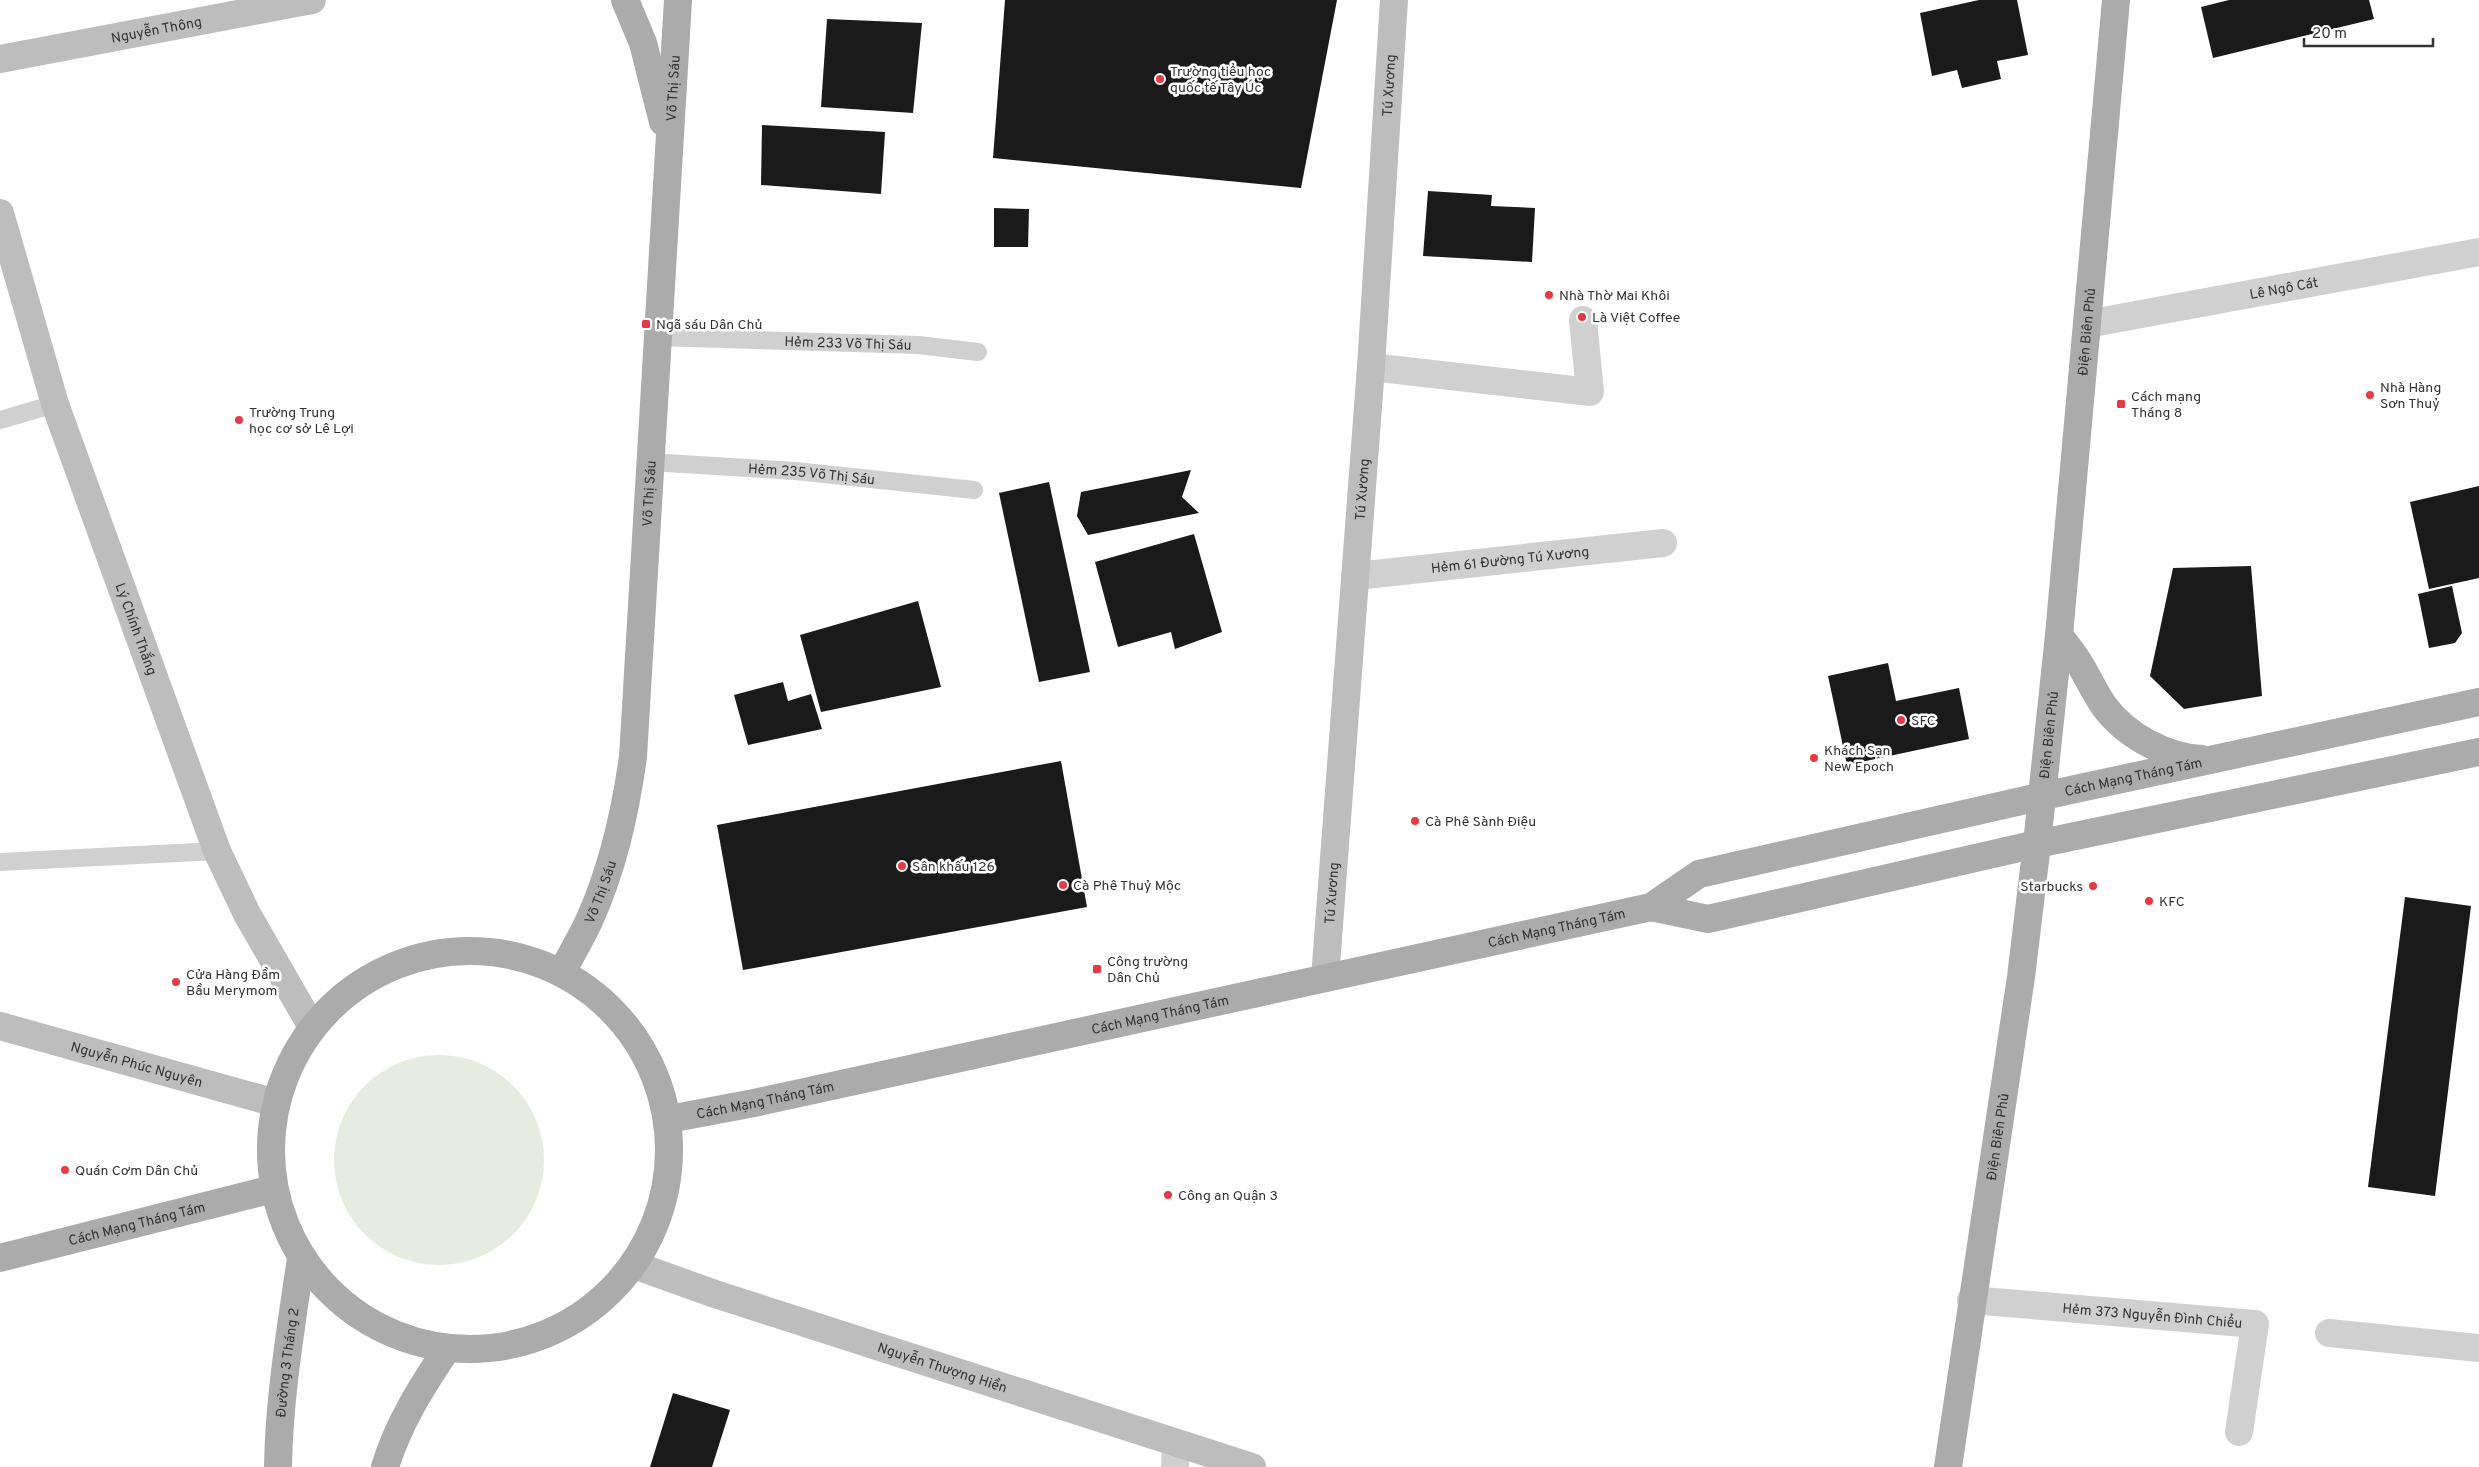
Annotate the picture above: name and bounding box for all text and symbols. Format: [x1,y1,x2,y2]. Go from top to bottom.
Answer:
street label: Nguyễn Thông [110,14,203,48]
scale bar [2304,15,2433,47]
text: 20 m [2312,25,2347,44]
street label: Tú Xương [1380,54,1401,117]
street label: Võ Thị Sáu [664,55,685,122]
place label: Trường tiểu học quốc tế Tây Úc [1170,63,1271,97]
marker: Trường tiểu học quốc tế Tây Úc [1154,73,1166,85]
street label: Lê Ngô Cát [2248,275,2320,304]
street label: Điện Biên Phủ [2075,287,2100,376]
place label: Nhà Thờ Mai Khôi [1559,288,1670,305]
marker: Nhà Thờ Mai Khôi [1543,289,1555,301]
place label: Là Việt Coffee [1592,310,1680,327]
marker: Là Việt Coffee [1576,311,1588,323]
place label: Ngã sáu Dân Chủ [656,317,762,334]
marker: Ngã sáu Dân Chủ [640,318,652,330]
street label: Hẻm 233 Võ Thị Sáu [784,334,912,355]
place label: Nhà Hàng Sơn Thuỷ [2380,380,2441,413]
place label: Cách mạng Tháng 8 [2131,389,2201,422]
marker: Nhà Hàng Sơn Thuỷ [2364,389,2376,401]
marker: Cách mạng Tháng 8 [2115,398,2127,410]
place label: Trường Trung học cơ sở Lê Lợi [249,405,354,438]
marker: Trường Trung học cơ sở Lê Lợi [233,414,245,426]
street label: Tú Xương [1352,458,1374,521]
street label: Võ Thị Sáu [640,460,661,527]
street label: Hẻm 235 Võ Thị Sáu [748,461,876,489]
street label: Hẻm 61 Đường Tú Xương [1430,544,1590,578]
street label: Lý Chính Thắng [111,581,160,678]
street label: Điện Biên Phủ [2037,690,2063,780]
place label: SFC [1911,713,1936,730]
marker: SFC [1895,714,1907,726]
place label: Khách Sạn New Epoch [1824,743,1894,776]
marker: Khách Sạn New Epoch [1808,752,1820,764]
street label: Cách Mạng Tháng Tám [2063,755,2204,801]
place label: Cà Phê Sành Điệu [1425,814,1536,831]
marker: Cà Phê Sành Điệu [1409,815,1421,827]
street label: Võ Thị Sáu [582,859,621,927]
place label: Sân khấu 126 [912,859,995,876]
marker: Sân khấu 126 [896,860,908,872]
street label: Tú Xương [1322,862,1344,925]
place label: Cà Phê Thuỷ Mộc [1073,878,1181,895]
marker: Cà Phê Thuỷ Mộc [1057,879,1069,891]
place label: Starbucks [2020,879,2083,896]
marker: Starbucks [2087,880,2099,892]
place label: KFC [2159,894,2185,911]
marker: KFC [2143,895,2155,907]
street label: Cách Mạng Tháng Tám [1486,906,1627,952]
place label: Công trường Dân Chủ [1107,954,1188,987]
marker: Công trường Dân Chủ [1091,963,1103,975]
place label: Cửa Hàng Đầm Bầu Merymom [186,967,280,1000]
marker: Cửa Hàng Đầm Bầu Merymom [170,976,182,988]
street label: Cách Mạng Tháng Tám [1090,992,1231,1039]
street label: Nguyễn Phúc Nguyên [68,1039,204,1092]
street label: Cách Mạng Tháng Tám [695,1079,836,1124]
street label: Điện Biên Phủ [1984,1092,2014,1182]
place label: Quán Cơm Dân Chủ [75,1163,198,1180]
marker: Quán Cơm Dân Chủ [59,1164,71,1176]
place label: Công an Quận 3 [1178,1188,1278,1205]
marker: Công an Quận 3 [1162,1189,1174,1201]
street label: Cách Mạng Tháng Tám [67,1199,207,1250]
street label: Hẻm 373 Nguyễn Ðình Chiểu [2062,1301,2243,1333]
street label: Đường 3 Tháng 2 [273,1307,304,1418]
street label: Nguyễn Thượng Hiền [875,1340,1009,1398]

